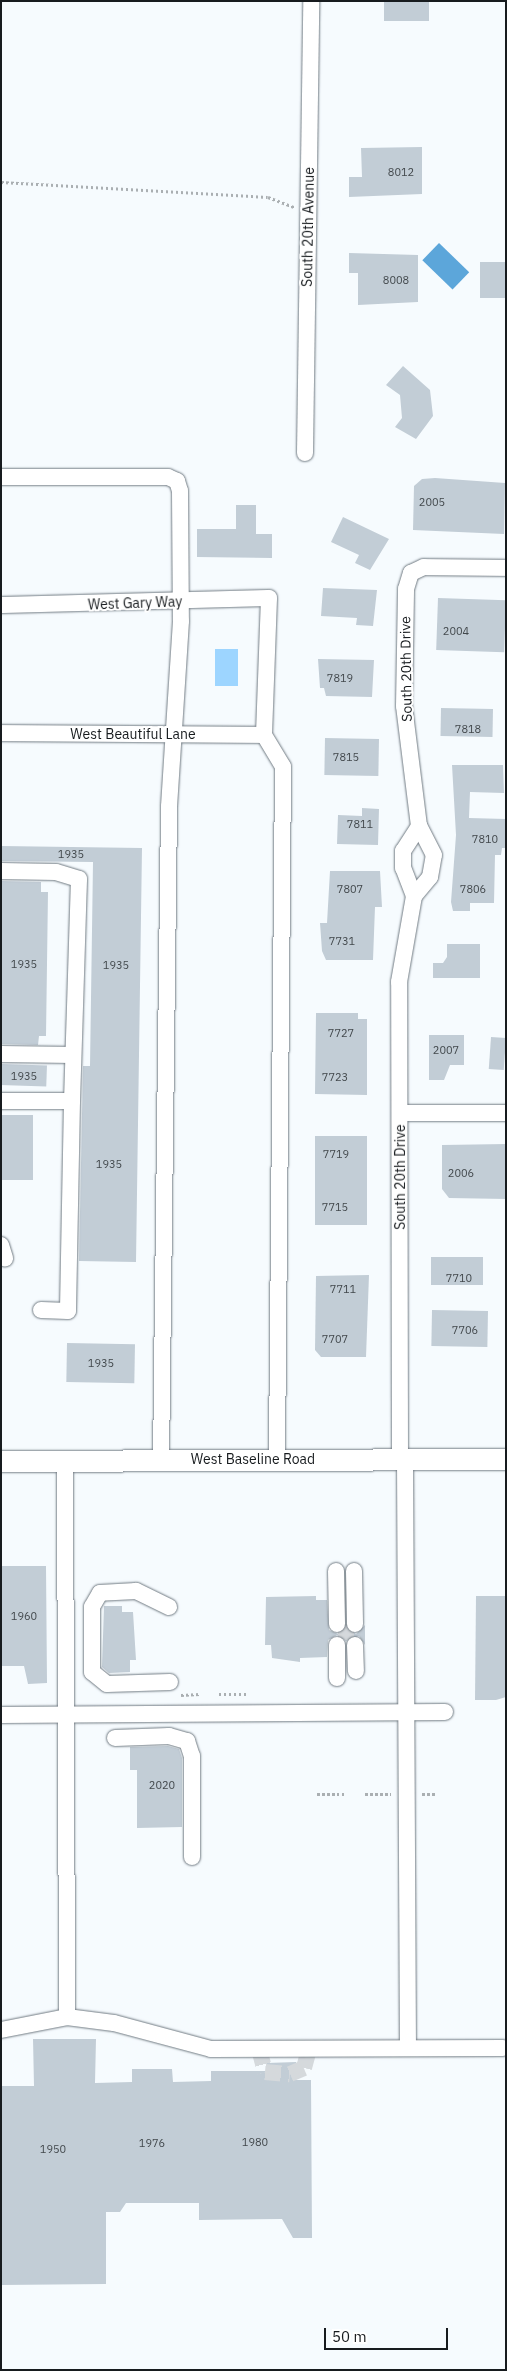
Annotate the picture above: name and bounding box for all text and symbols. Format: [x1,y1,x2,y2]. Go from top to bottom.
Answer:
house number: 8012 [388,165,414,179]
street label: South 20th Avenue [299,167,317,287]
house number: 8008 [383,273,409,287]
house number: 2005 [419,495,445,509]
street label: West Gary Way [88,593,182,613]
street label: South 20th Drive [397,616,415,722]
house number: 2004 [443,624,469,638]
house number: 7819 [327,671,353,685]
house number: 7818 [455,722,481,736]
street label: West Beautiful Lane [70,726,196,742]
house number: 7815 [333,750,359,764]
house number: 7811 [347,817,373,831]
house number: 7810 [472,832,498,846]
house number: 1935 [58,847,84,861]
house number: 7807 [337,882,363,896]
house number: 7806 [460,882,486,896]
house number: 7731 [329,934,355,948]
house number: 1935 [11,957,37,971]
house number: 1935 [103,958,129,972]
house number: 7727 [328,1026,354,1040]
house number: 2007 [433,1043,459,1057]
house number: 1935 [11,1069,37,1083]
house number: 7723 [322,1070,348,1084]
street label: South 20th Drive [392,1124,408,1230]
house number: 7719 [323,1147,349,1161]
house number: 1935 [96,1157,122,1171]
house number: 2006 [448,1166,474,1180]
house number: 7715 [322,1200,348,1214]
house number: 7710 [446,1271,472,1285]
house number: 7711 [330,1282,356,1296]
house number: 7706 [452,1323,478,1337]
house number: 7707 [322,1332,348,1346]
house number: 1935 [88,1356,114,1370]
street label: West Baseline Road [191,1451,315,1467]
house number: 1960 [11,1609,37,1623]
house number: 2020 [149,1778,175,1792]
house number: 1980 [242,2135,268,2149]
house number: 1976 [139,2136,165,2150]
house number: 1950 [40,2142,66,2156]
scale bar [327,2318,451,2350]
text: 50 m [332,2327,367,2346]

